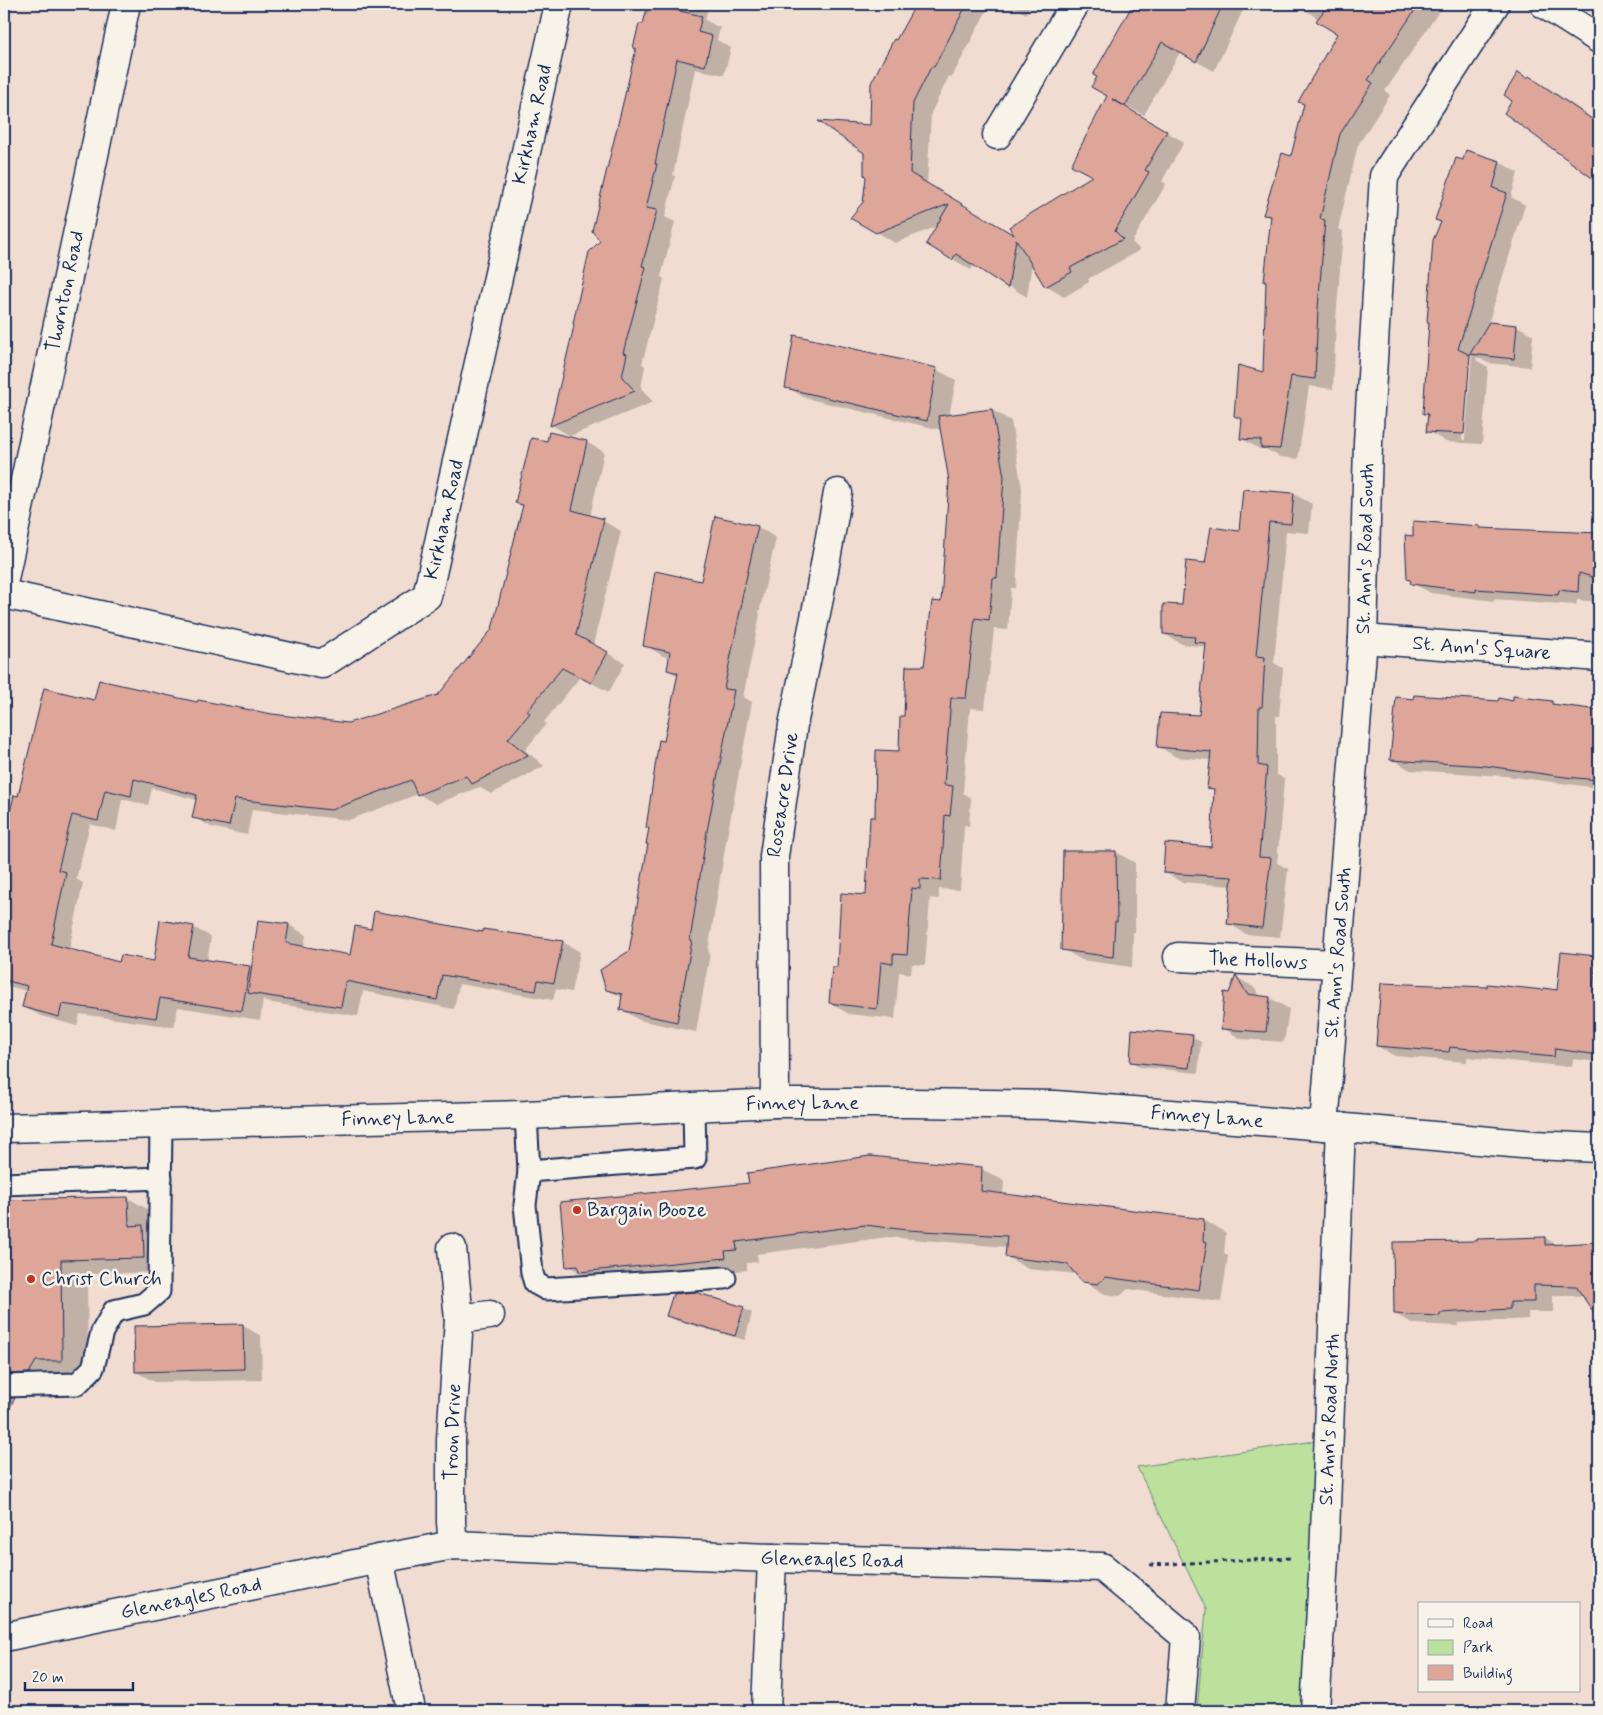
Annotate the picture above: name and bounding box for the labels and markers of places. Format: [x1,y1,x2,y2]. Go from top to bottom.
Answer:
place label: Bargain Booze [587,1197,706,1225]
marker: Bargain Booze [571,1204,583,1216]
place label: Christ Church [41,1266,162,1293]
marker: Christ Church [25,1273,37,1285]

